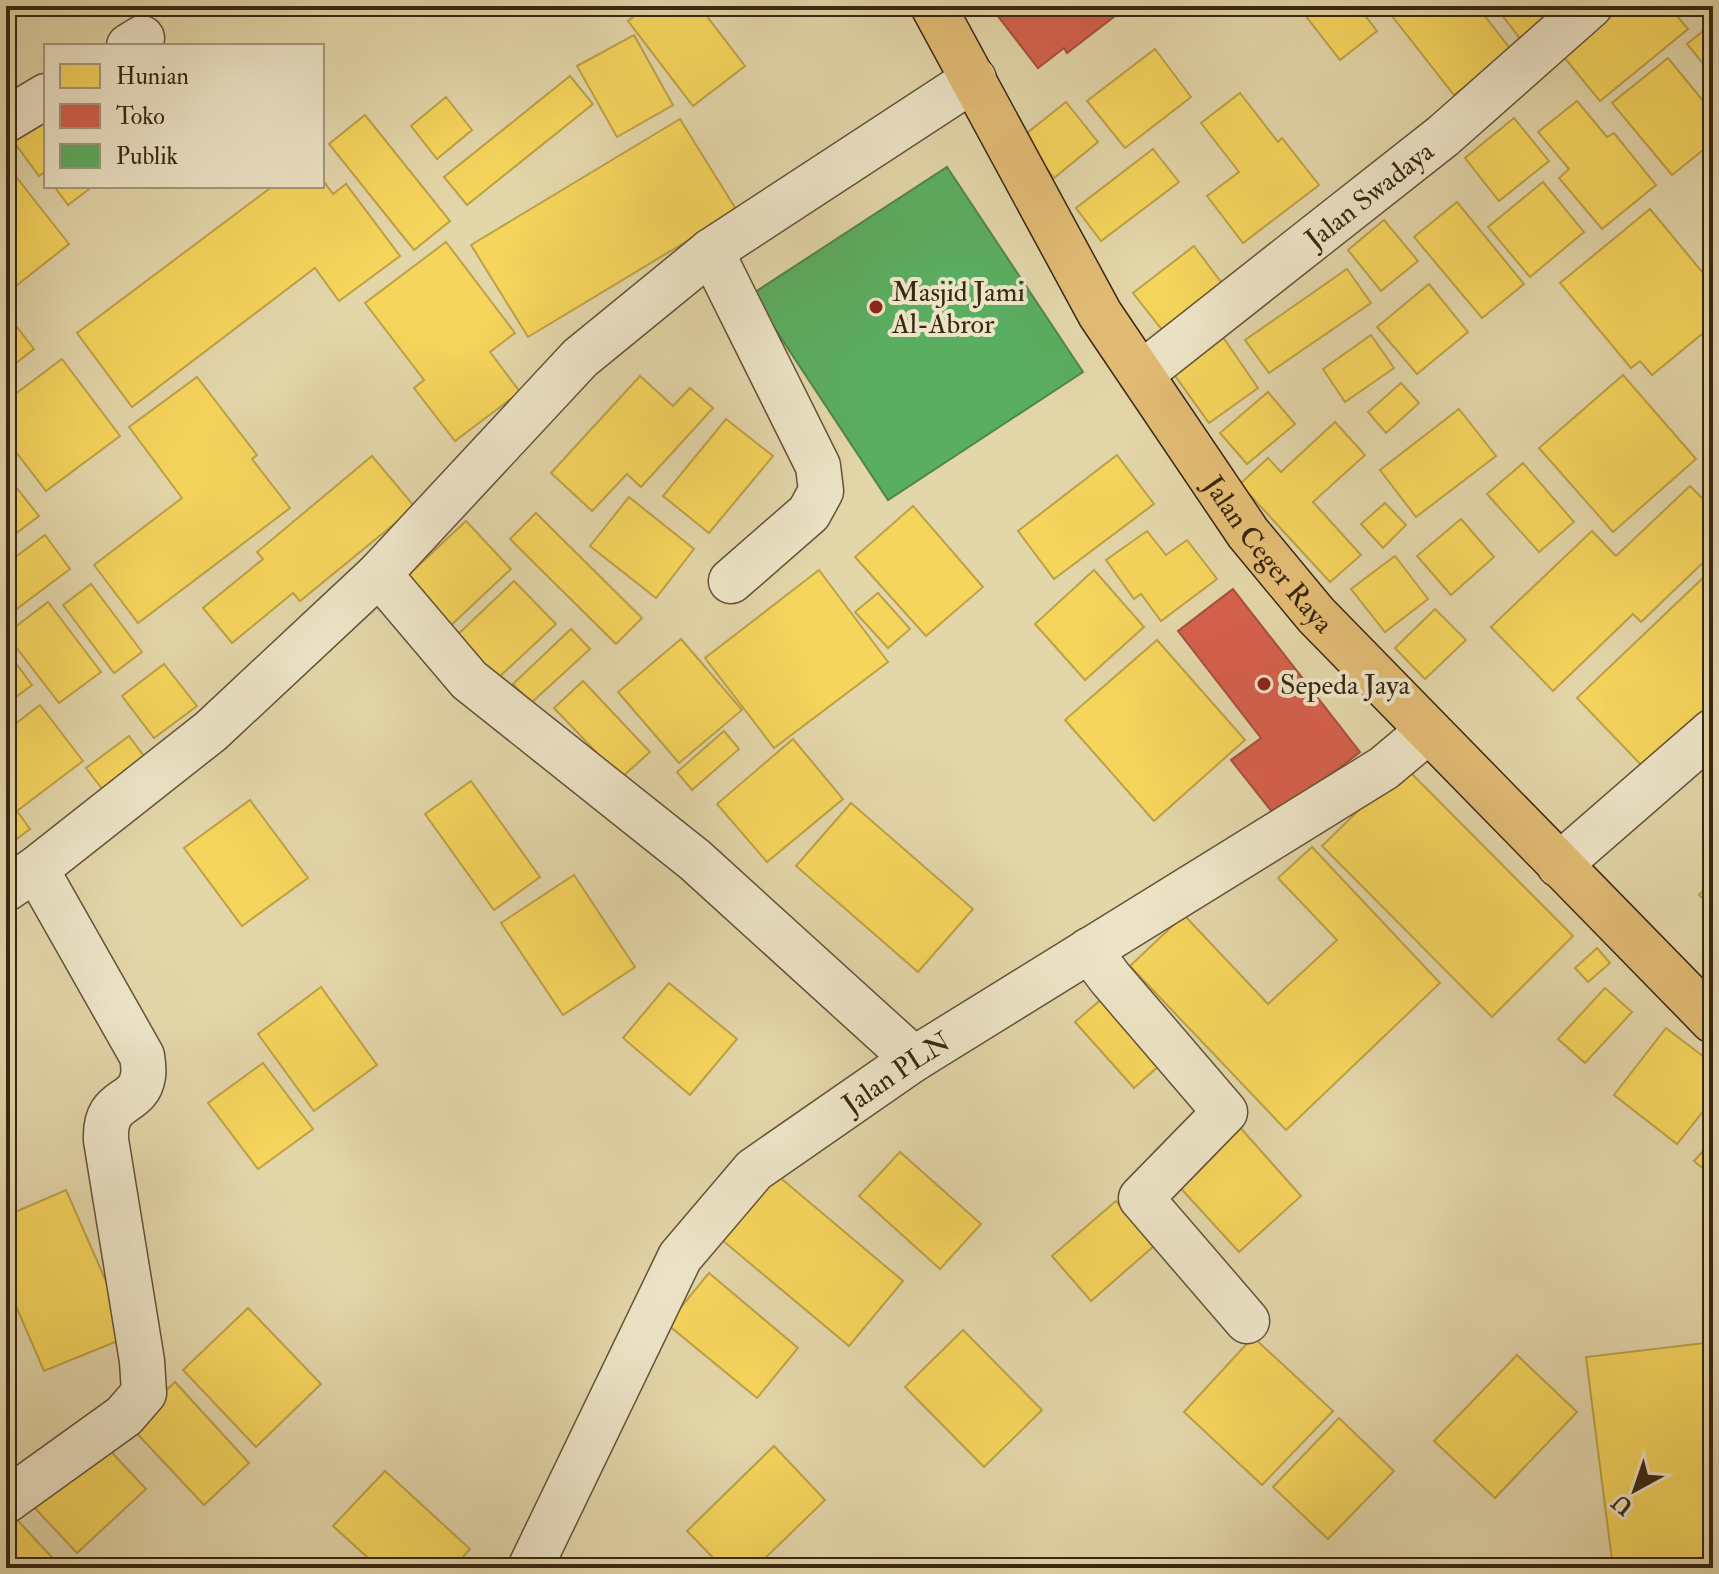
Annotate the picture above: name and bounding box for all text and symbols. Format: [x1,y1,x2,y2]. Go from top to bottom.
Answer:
legend [44,44,324,188]
text: Hunian [116,61,189,92]
text: Toko [116,101,165,132]
street label: Jalan Swadaya [1298,134,1441,258]
text: Publik [116,141,179,172]
place label: Masjid Jami Al-Abror [891,275,1025,342]
marker: Masjid Jami Al-Abror [867,298,885,316]
street label: Jalan Ceger Raya [1195,469,1340,641]
place label: Sepeda Jaya [1280,668,1411,703]
marker: Sepeda Jaya [1255,675,1273,693]
street label: Jalan PLN [835,1025,957,1123]
north arrow [1595,1450,1675,1530]
text: U [1606,1488,1639,1521]

